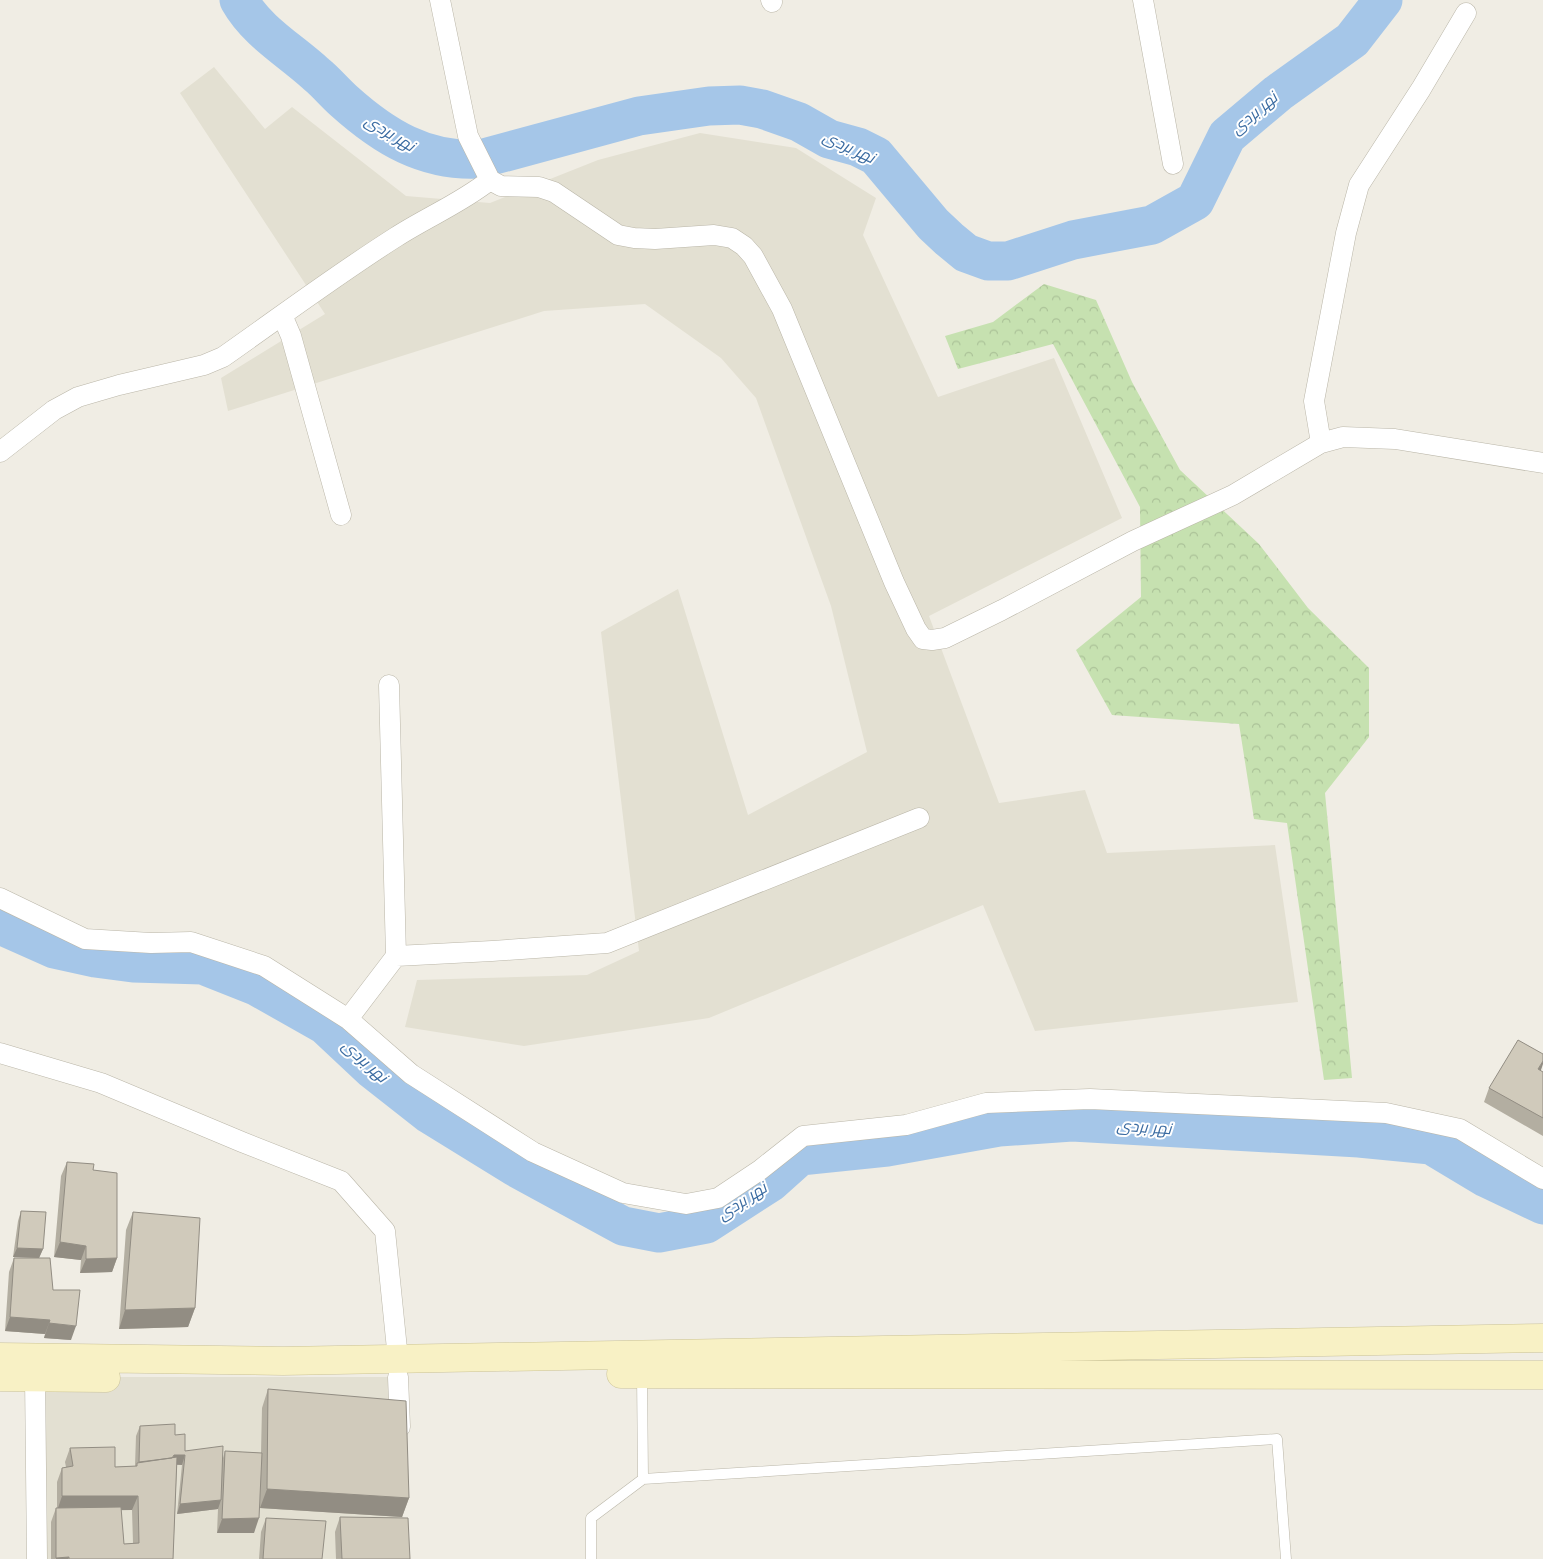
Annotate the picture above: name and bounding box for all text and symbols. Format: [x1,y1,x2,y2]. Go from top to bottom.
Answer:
water label: نهر بردى [1227,87,1282,138]
water label: نهر بردى [362,111,420,156]
water label: نهر بردى [820,127,879,168]
water label: نهر بردى [338,1036,393,1088]
water label: نهر بردى [1116,1116,1174,1139]
water label: نهر بردى [714,1177,772,1224]

